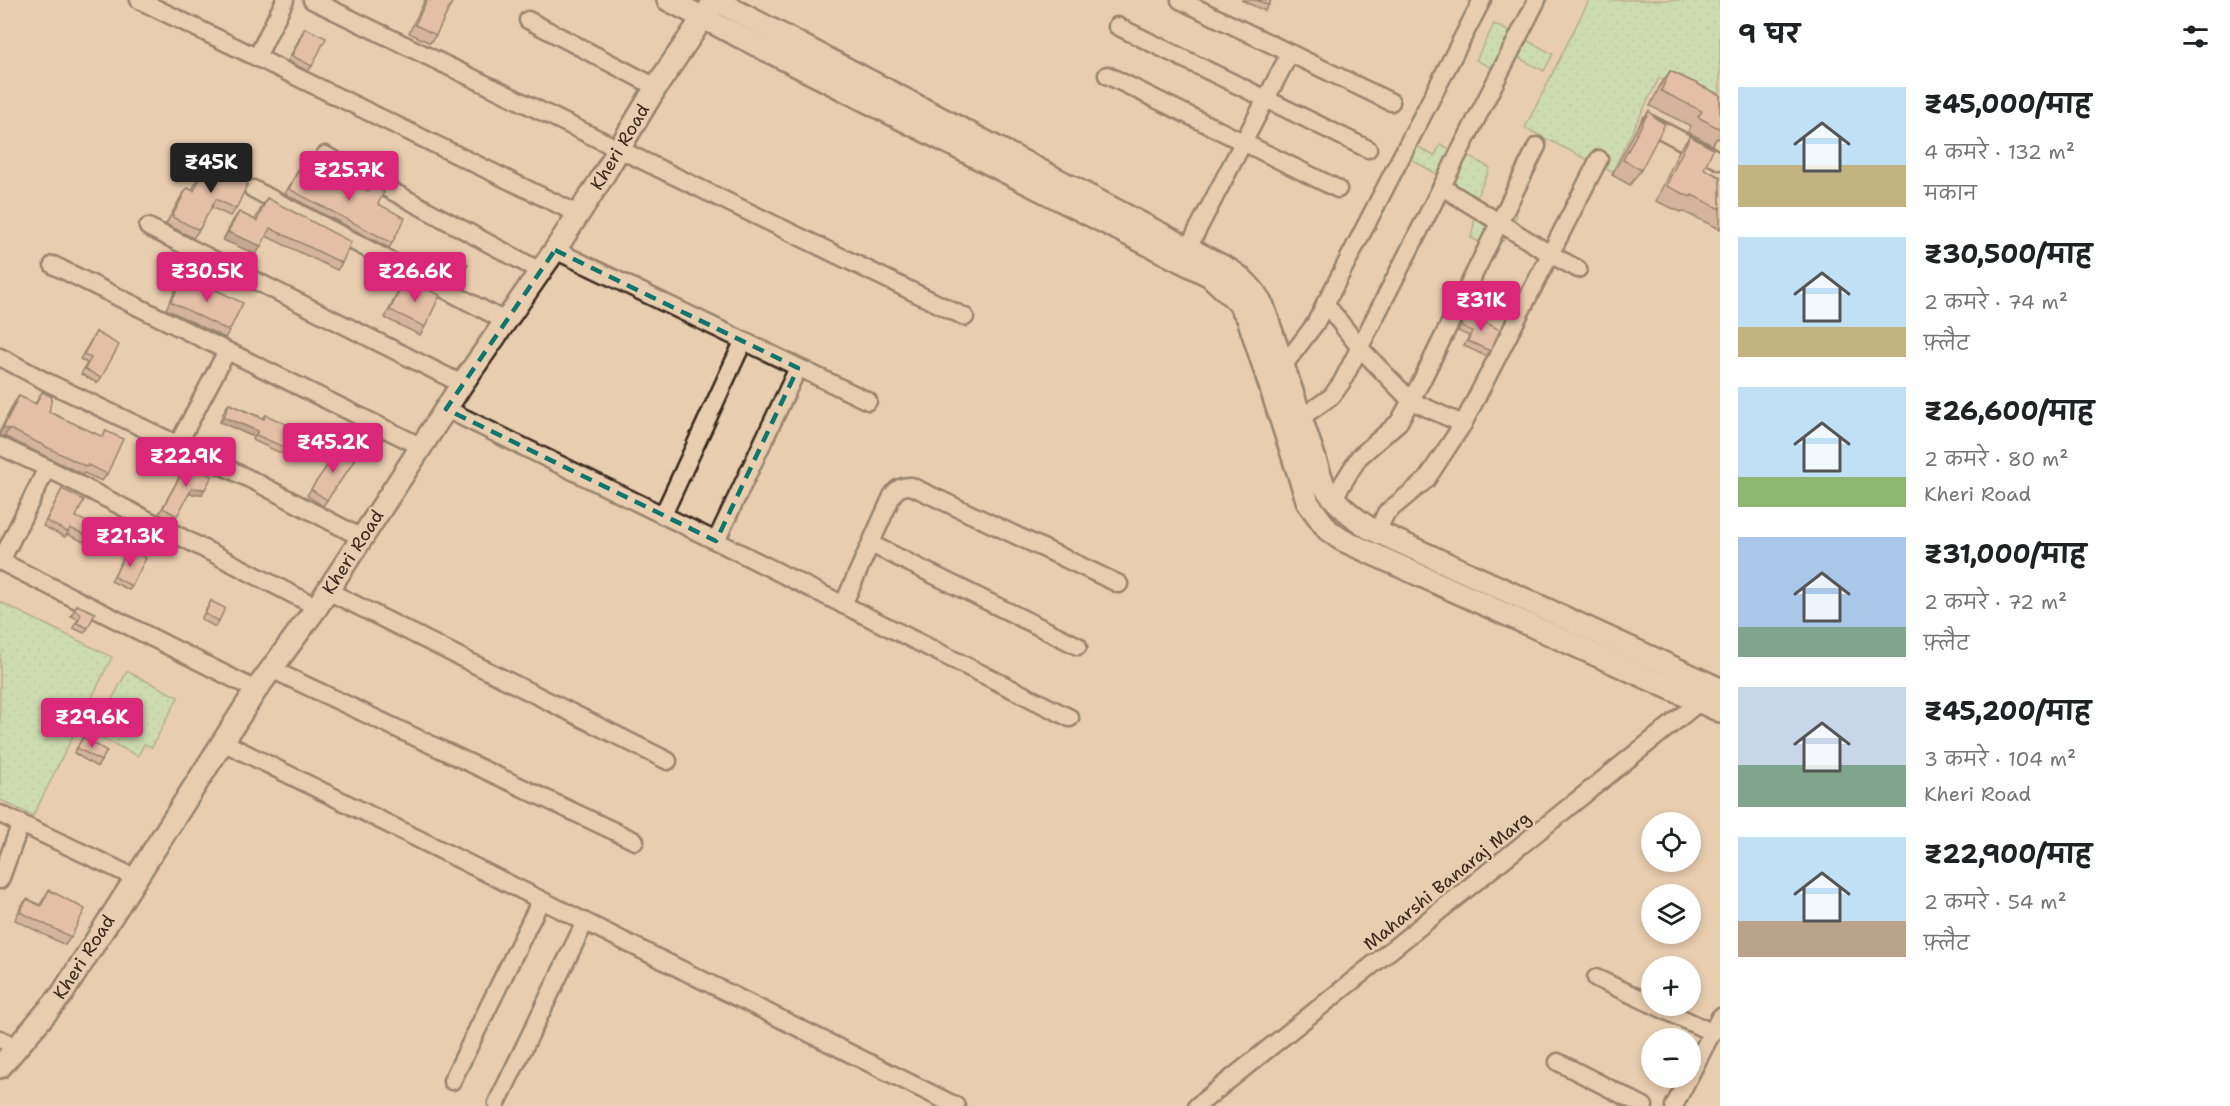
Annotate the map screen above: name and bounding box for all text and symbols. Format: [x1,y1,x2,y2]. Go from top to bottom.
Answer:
text: 9 घर [1738,16,1800,51]
icon: filters [2179,20,2212,53]
text: ₹45,000/माह [1924,86,2091,121]
street label: Kheri Road [585,99,655,195]
icon: home [1786,111,1858,183]
text: 4 कमरे · 132 m² [1924,139,2075,165]
pin: ₹45K [175,143,247,194]
text: ₹45K [184,149,238,175]
pin: ₹25.7K [300,151,398,202]
text: ₹25.7K [314,157,384,183]
text: मकान [1924,180,1977,206]
text: ₹30,500/माह [1924,236,2092,271]
pin: ₹30.5K [158,252,256,303]
pin: ₹26.6K [366,252,464,303]
text: ₹30.5K [171,258,243,284]
text: ₹26.6K [378,258,452,284]
icon: home [1786,261,1858,333]
pin: ₹31K [1445,281,1517,332]
text: ₹31K [1456,287,1506,313]
text: 2 कमरे · 74 m² [1924,289,2068,315]
text: फ़्लैट [1924,330,1970,356]
text: ₹26,600/माह [1924,393,2094,428]
icon: home [1786,411,1858,483]
pin: ₹45.2K [284,423,382,474]
text: ₹45.2K [297,429,369,455]
pin: ₹22.9K [137,437,235,488]
text: ₹22.9K [150,443,222,469]
text: 2 कमरे · 80 m² [1924,446,2069,472]
text: Kheri Road [1924,481,2031,507]
street label: Kheri Road [317,505,389,599]
pin: ₹21.3K [81,517,179,568]
text: ₹21.3K [96,523,164,549]
text: ₹31,000/माह [1924,536,2086,571]
icon: home [1786,561,1858,633]
text: 2 कमरे · 72 m² [1924,589,2067,615]
text: फ़्लैट [1924,630,1970,656]
text: ₹45,200/माह [1924,693,2091,728]
pin: ₹29.6K [43,698,141,749]
text: ₹29.6K [55,704,129,730]
icon: home [1786,711,1858,783]
text: 3 कमरे · 104 m² [1924,746,2076,772]
text: Kheri Road [1924,781,2031,807]
street label: Maharshi Banaraj Marg [1358,806,1536,956]
map controls [1641,812,1701,1088]
button: locate [1641,812,1701,872]
text: ₹22,900/माह [1924,836,2092,871]
icon: home [1786,861,1858,933]
button: layers [1641,884,1701,944]
text: 2 कमरे · 54 m² [1924,889,2067,915]
street label: Kheri Road [48,910,120,1004]
text: फ़्लैट [1924,930,1970,956]
button: + [1641,956,1701,1016]
button: − [1641,1028,1701,1088]

